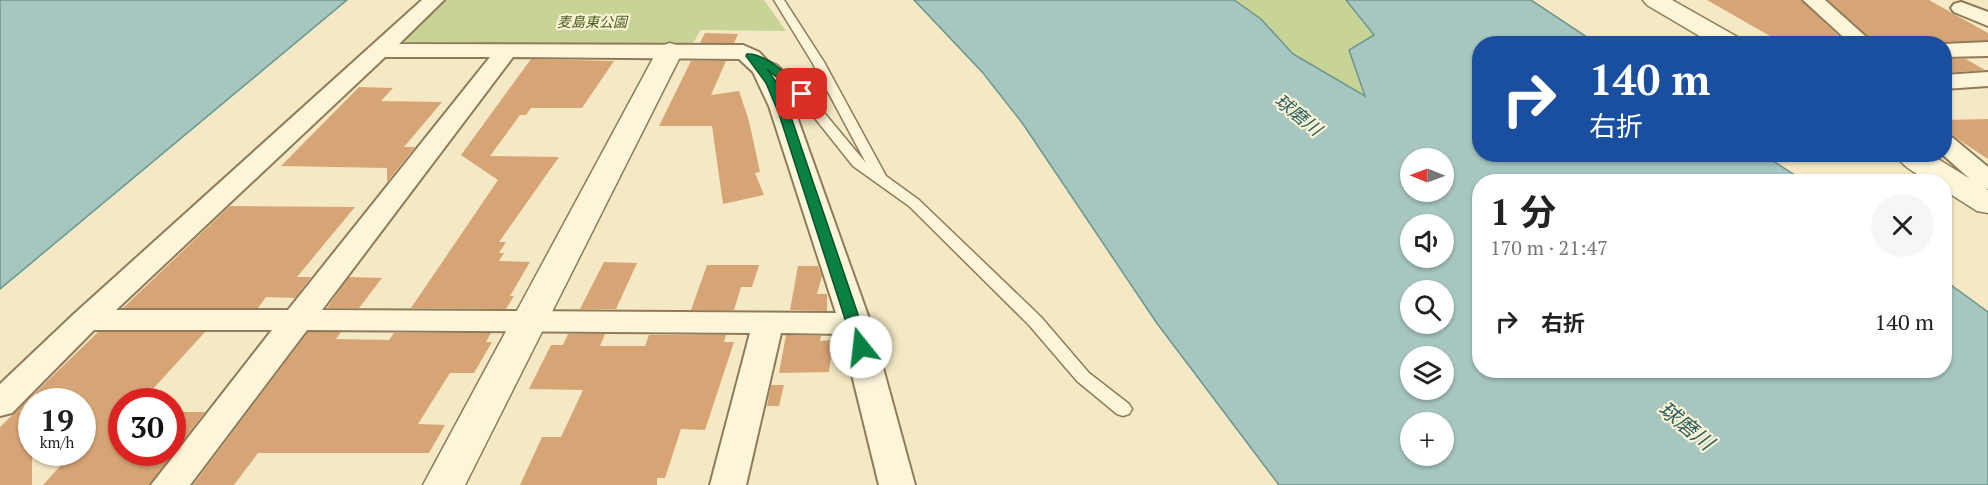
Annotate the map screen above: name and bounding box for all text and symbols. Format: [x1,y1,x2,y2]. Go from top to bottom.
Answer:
park label: 麦島東公園 [557,12,629,31]
text: 140 m [1589,51,1710,107]
icon: right [1490,60,1568,138]
pin [776,68,827,119]
icon: arrive [785,77,818,110]
water label: 球磨川 [1270,88,1329,142]
text: 右折 [1589,108,1643,144]
north arrow [1400,148,1454,202]
map controls [1400,148,1454,466]
text: 1 分 [1490,188,1556,235]
button: close [1871,194,1934,257]
button: sound [1400,214,1454,268]
text: 170 m · 21:47 [1490,234,1608,261]
button: search [1400,280,1454,334]
icon: right [1490,305,1523,338]
text: 140 m [1874,307,1934,336]
text: 右折 [1541,308,1585,337]
position arrow [829,315,893,379]
button: layers [1400,346,1454,400]
speed limit sign: 30 [108,388,186,466]
water label: 球磨川 [1653,395,1721,457]
text: 19 [40,400,74,440]
button: + [1400,412,1454,466]
text: km/h [40,432,74,452]

